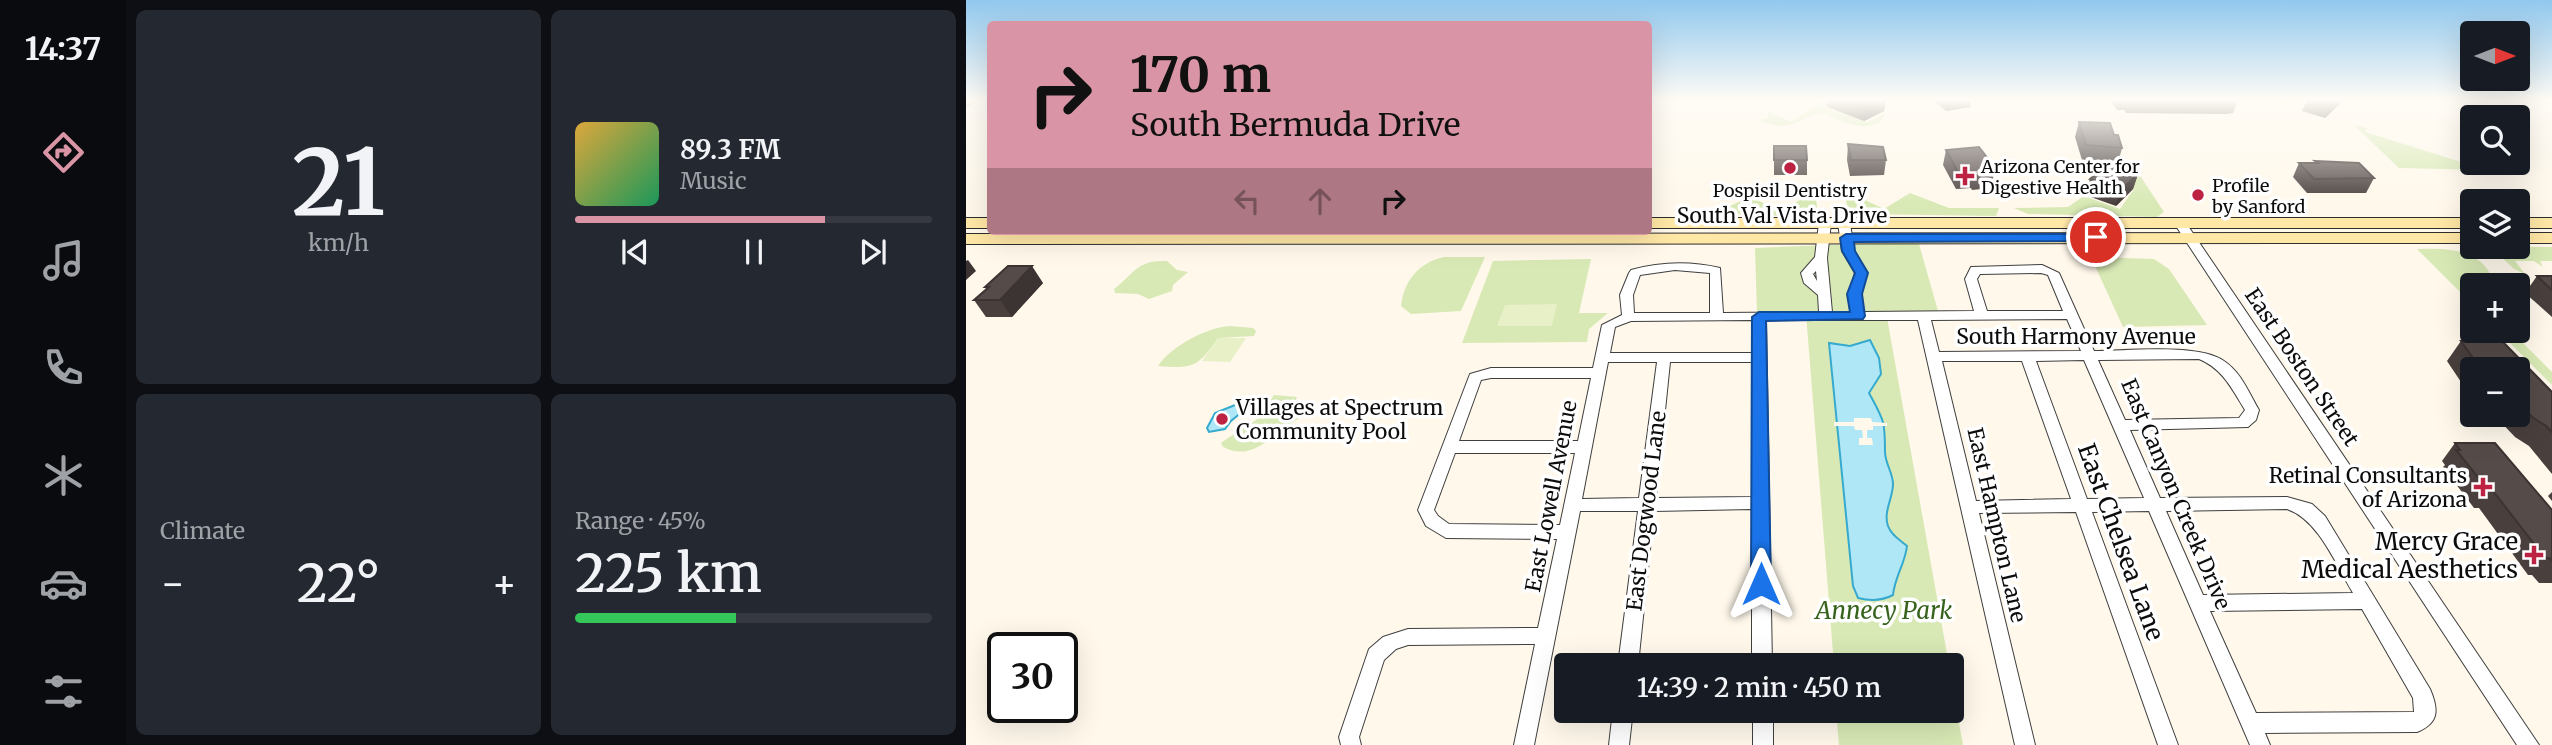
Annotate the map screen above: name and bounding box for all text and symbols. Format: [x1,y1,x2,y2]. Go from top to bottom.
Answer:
north arrow [2460,21,2530,91]
map controls [2460,21,2530,427]
text: 14:37 [25,29,101,69]
text: 170 m [1130,44,1271,105]
icon: right [1015,49,1106,140]
text: South Bermuda Drive [1130,105,1460,145]
button: search [2460,105,2530,175]
text: 21 [292,125,385,240]
icon: directions [39,128,88,177]
text: 89.3 FM [680,133,781,166]
place label: Arizona Center for Digestive Health [1980,155,2140,199]
marker: Pospisil Dentistry [1782,160,1798,176]
text: Music [680,166,747,195]
marker: Arizona Center for Digestive Health [1955,166,1975,186]
place label: Profile by Sanford [2211,174,2305,218]
place label: Pospisil Dentistry [1713,179,1868,202]
icon: left [1228,182,1266,220]
icon: ahead [1301,182,1339,220]
icon: right [1374,182,1412,220]
marker: Profile by Sanford [2190,187,2206,203]
button: layers [2460,189,2530,259]
street label: South Val Vista Drive [1677,202,1887,229]
pin [2066,207,2126,267]
icon: arrive [2077,218,2115,256]
text: km/h [308,228,369,257]
icon: previous [616,233,654,271]
icon: pause [735,233,773,271]
icon: next [854,233,892,271]
icon: music [39,236,88,285]
button: + [2460,273,2530,343]
street label: East Boston Street [2239,283,2365,451]
street label: South Harmony Avenue [1956,323,2196,350]
icon: phone [39,343,88,392]
button: − [2460,357,2530,427]
street label: East Canyon Creek Drive [2115,375,2237,613]
place label: Villages at Spectrum Community Pool [1235,394,1443,445]
street label: East Lowell Avenue [1519,398,1583,594]
street label: East Dogwood Lane [1620,409,1672,613]
marker: Villages at Spectrum Community Pool [1214,411,1230,427]
street label: East Hampton Lane [1961,425,2033,625]
street label: East Chelsea Lane [2071,439,2171,645]
icon: climate [39,451,88,500]
place label: Retinal Consultants of Arizona [2269,462,2467,513]
marker: Retinal Consultants of Arizona [2473,477,2493,497]
text: Range · 45% [575,506,706,535]
text: Climate [160,516,245,545]
place label: Mercy Grace Medical Aesthetics [2301,526,2518,585]
text: 225 km [575,541,762,606]
marker: Mercy Grace Medical Aesthetics [2524,545,2544,565]
position arrow [1724,547,1798,621]
text: 22° [297,551,380,616]
icon: car [39,559,88,608]
text: − [160,560,185,607]
text: + [492,560,517,607]
park label: Annecy Park [1814,595,1952,626]
speed limit sign: 30 [987,632,1078,723]
icon: filters [39,667,88,716]
text: 14:39 · 2 min · 450 m [1637,671,1881,704]

